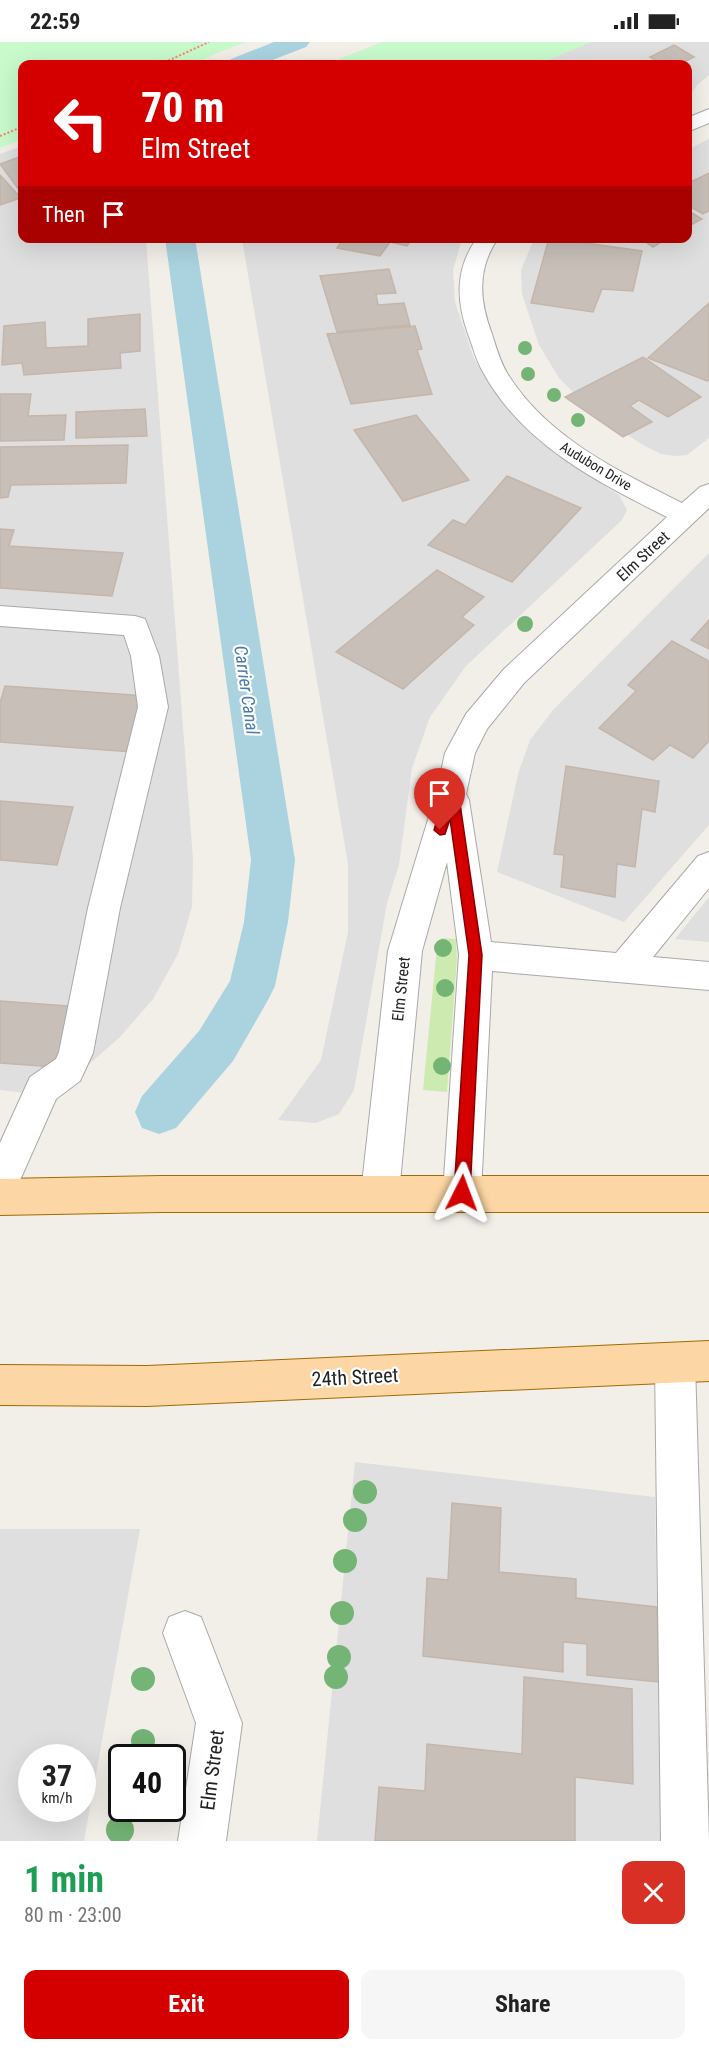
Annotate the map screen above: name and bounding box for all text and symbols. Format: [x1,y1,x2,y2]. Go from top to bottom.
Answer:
text: 22:59 [30,9,81,34]
text: 70 m [141,83,224,132]
icon: left [42,84,120,162]
text: Elm Street [141,133,250,165]
icon: arrive [97,198,130,231]
text: Then [42,202,85,227]
street label: Audubon Drive [557,438,635,494]
street label: Elm Street [613,527,673,585]
water label: Carrier Canal [230,644,264,737]
pin [414,768,465,830]
icon: arrive [423,777,456,810]
street label: Elm Street [388,956,414,1022]
position arrow [430,1161,494,1225]
street label: 24th Street [311,1363,399,1391]
street label: Elm Street [195,1728,229,1812]
speed limit sign: 40 [108,1744,186,1822]
text: 37 [42,1758,72,1793]
text: km/h [42,1789,72,1807]
text: 1 min [24,1859,104,1901]
button: close [622,1861,685,1924]
text: 80 m · 23:00 [24,1903,122,1927]
button: Exit [24,1970,349,2039]
button: Share [361,1970,685,2039]

